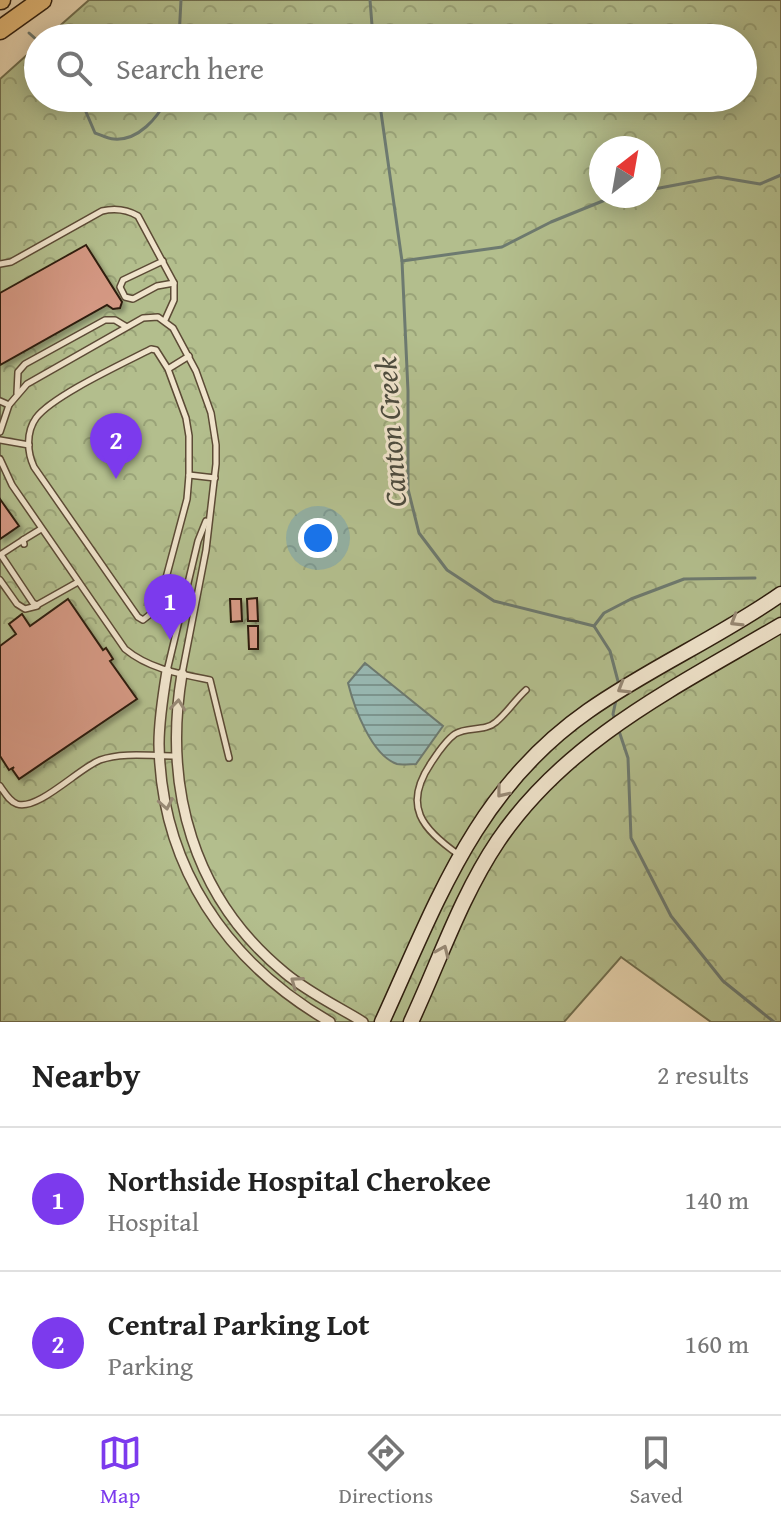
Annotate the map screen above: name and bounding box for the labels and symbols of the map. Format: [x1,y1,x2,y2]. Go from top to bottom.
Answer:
north arrow [589,136,661,208]
water label: Canton Creek [363,355,417,509]
pin: 2 [90,413,142,479]
your location [298,518,338,558]
pin: 1 [144,574,196,640]
one-way arrow [730,612,745,627]
one-way arrow [617,679,632,694]
one-way arrow [169,698,186,711]
one-way arrow [497,783,511,798]
one-way arrow [157,796,174,810]
one-way arrow [433,945,449,959]
one-way arrow [291,977,305,992]

